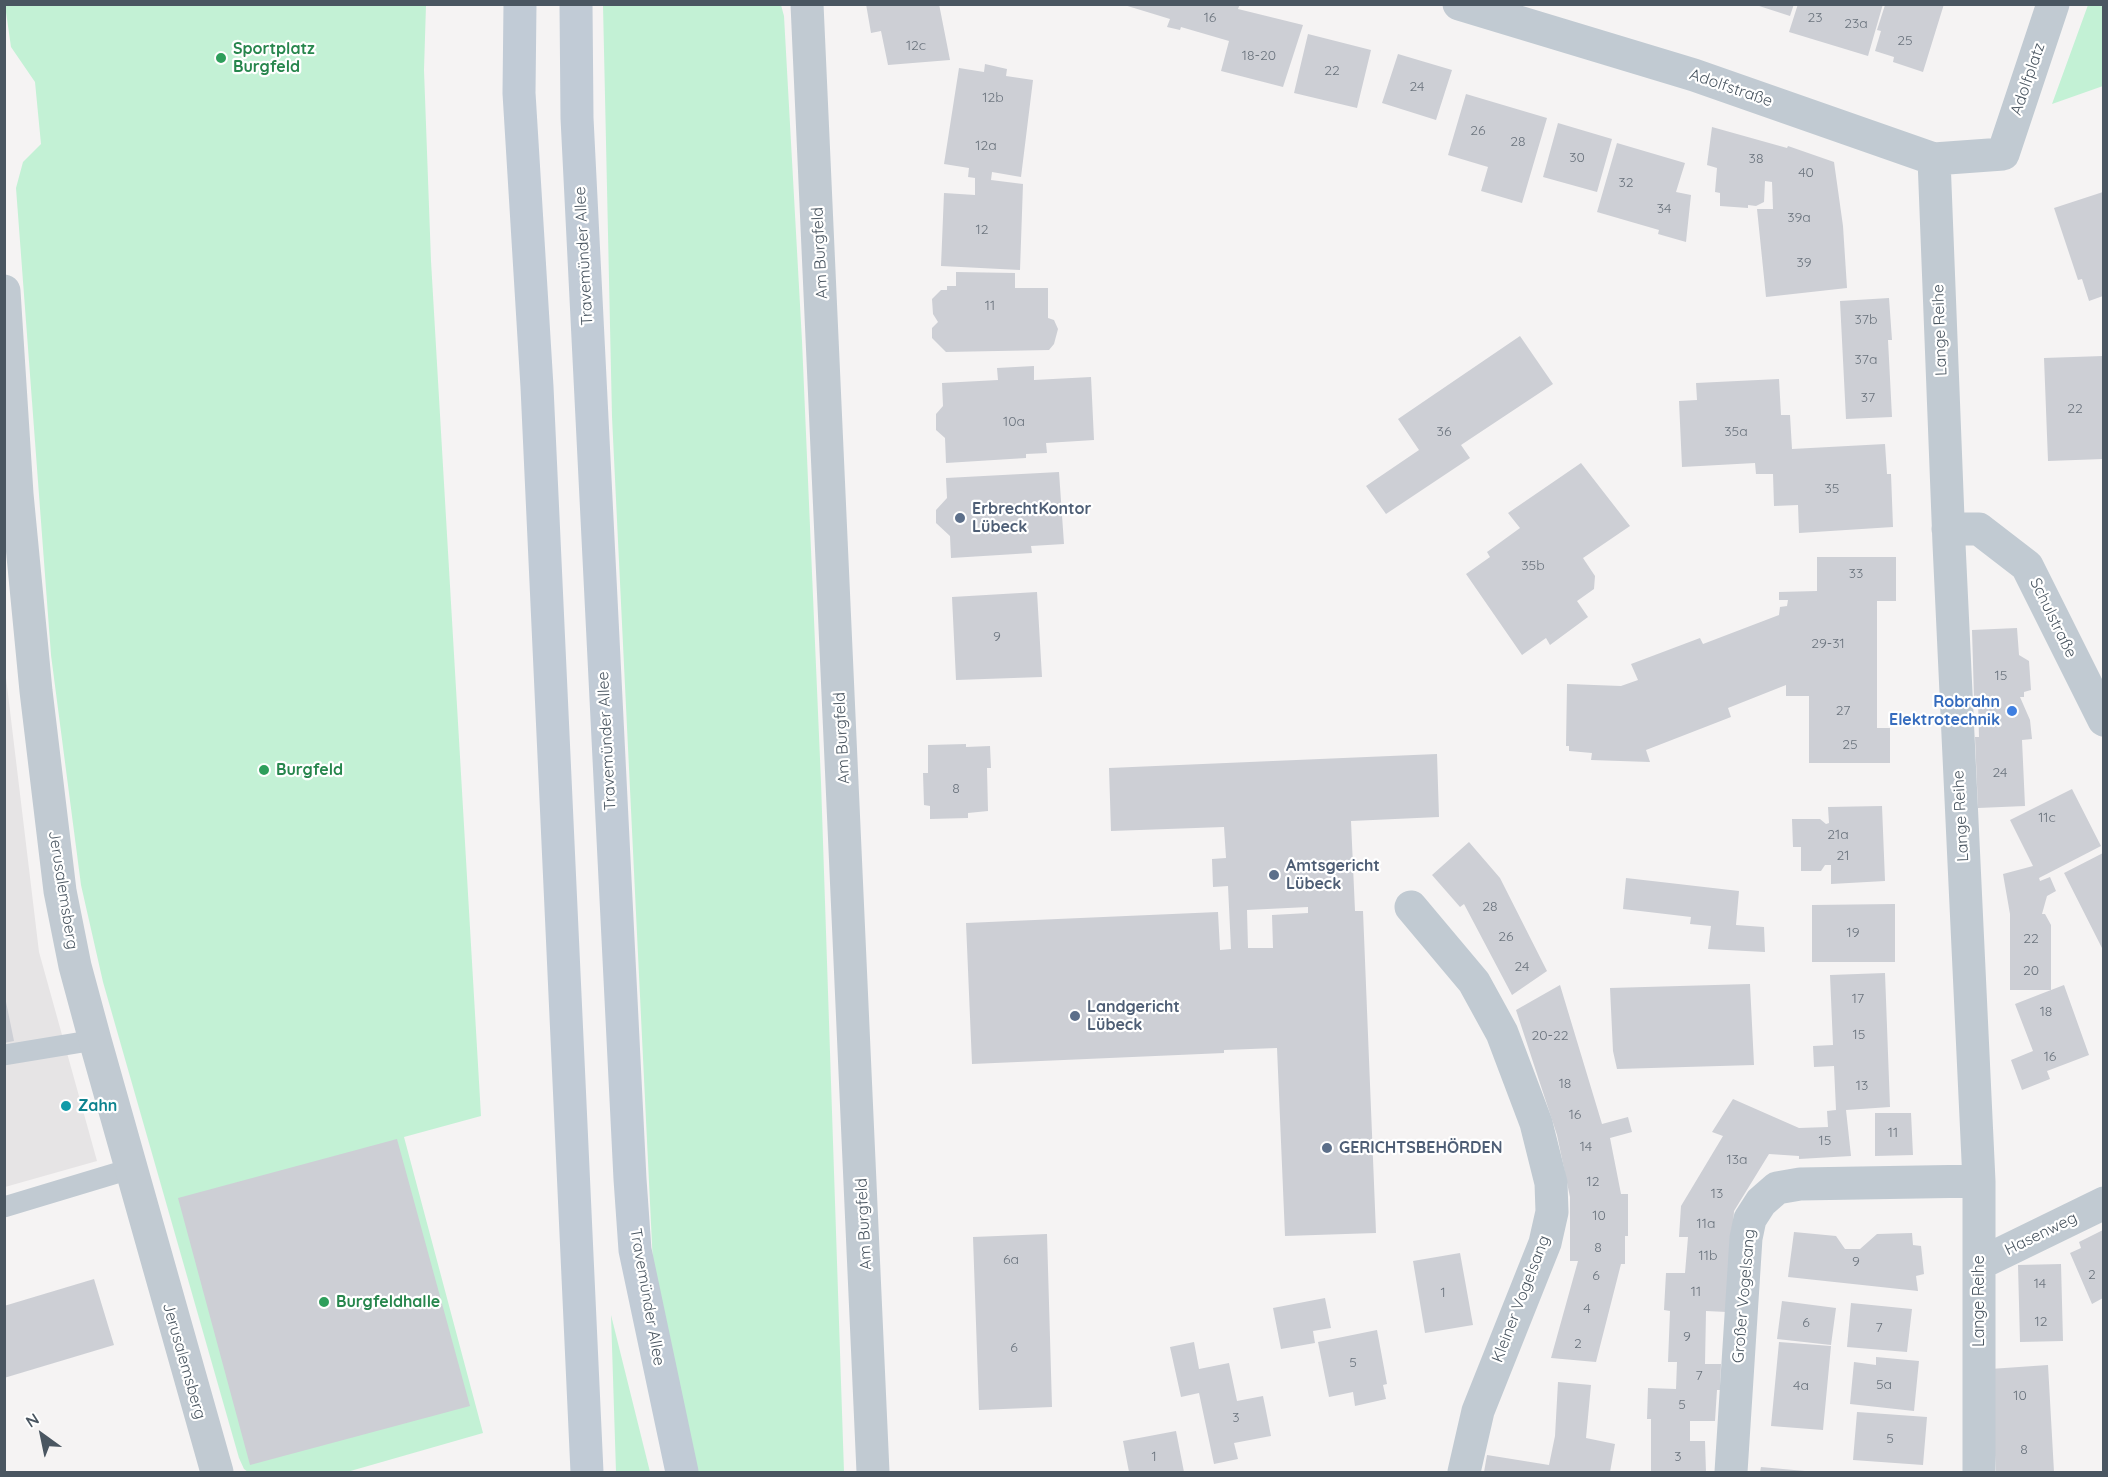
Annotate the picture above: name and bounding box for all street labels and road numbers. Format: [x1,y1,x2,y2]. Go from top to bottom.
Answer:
street label: Adolfplatz [2007,40,2049,118]
street label: Adolfstraße [1687,65,1775,111]
street label: Travemünder Allee [571,186,597,326]
street label: Am Burgfeld [808,206,832,300]
street label: Lange Reihe [1929,284,1951,376]
street label: Schulstraße [2025,575,2081,661]
street label: Travemünder Allee [594,671,620,811]
street label: Am Burgfeld [830,691,854,785]
street label: Lange Reihe [1949,770,1973,862]
street label: Jerusalemsberg [44,829,82,951]
street label: Am Burgfeld [852,1177,876,1271]
street label: Hasenweg [2002,1208,2080,1260]
street label: Travemünder Allee [625,1227,669,1367]
street label: Großer Vogelsang [1729,1228,1759,1364]
street label: Kleiner Vogelsang [1488,1233,1554,1365]
street label: Lange Reihe [1969,1255,1989,1347]
street label: Jerusalemsberg [158,1301,210,1421]

